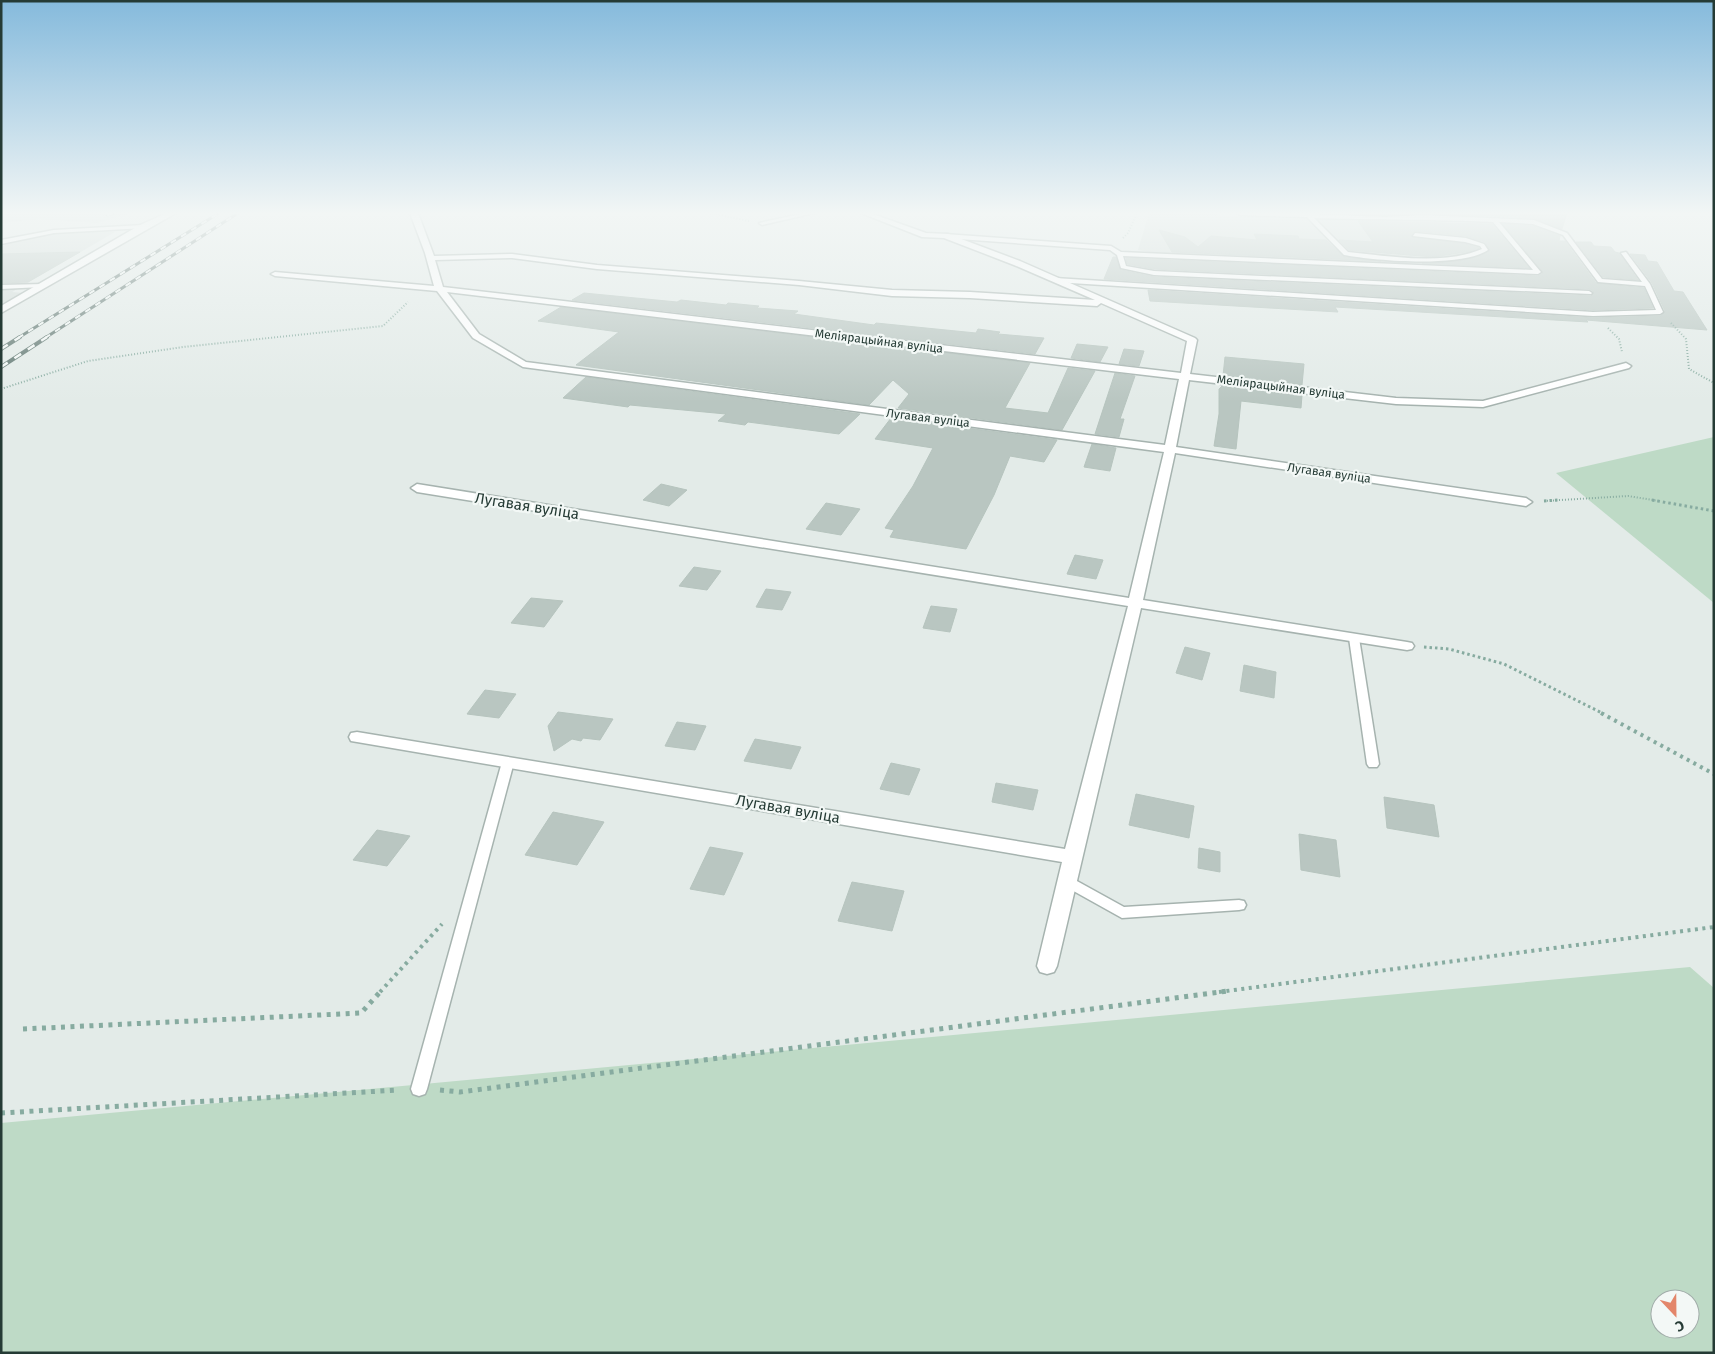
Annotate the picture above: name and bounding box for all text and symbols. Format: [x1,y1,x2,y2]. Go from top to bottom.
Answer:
street label: Меліярацыйная вуліца [814,326,944,356]
street label: Меліярацыйная вуліца [1216,372,1346,402]
street label: Лугавая вуліца [885,406,971,430]
street label: Лугавая вуліца [1286,460,1372,486]
street label: Лугавая вуліца [474,489,580,523]
street label: Лугавая вуліца [735,791,841,827]
north arrow [1650,1289,1700,1339]
text: С [1673,1316,1687,1335]

